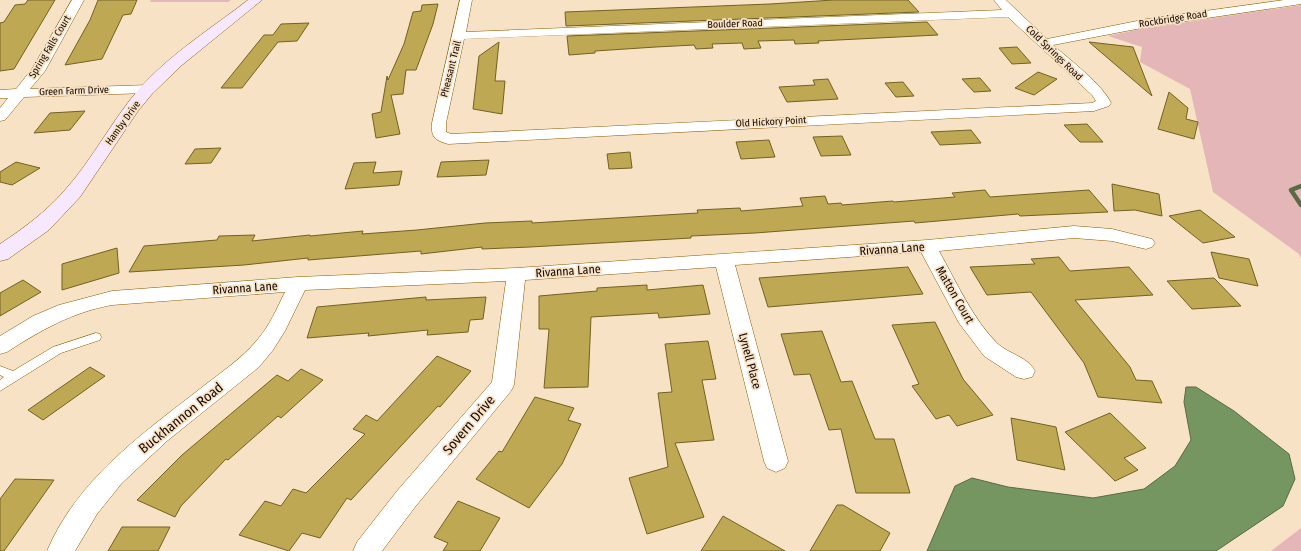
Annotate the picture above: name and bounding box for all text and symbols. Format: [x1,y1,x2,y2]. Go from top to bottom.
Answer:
street label: Rockbridge Road [1138,8,1208,30]
street label: Spring Falls Court [27,13,74,81]
street label: Boulder Road [707,17,763,31]
street label: Cold Springs Road [1023,23,1085,83]
street label: Pheasant Trail [438,39,464,98]
street label: Green Farm Drive [39,84,109,98]
street label: Hamby Drive [103,98,143,148]
street label: Old Hickory Point [735,114,807,130]
street label: Rivanna Lane [859,240,925,258]
street label: Rivanna Lane [535,262,601,280]
street label: Matton Court [933,264,977,326]
street label: Rivanna Lane [212,279,278,297]
street label: Lynell Place [736,332,764,391]
street label: Buckhannon Road [135,379,227,457]
street label: Sovern Drive [439,392,499,458]

